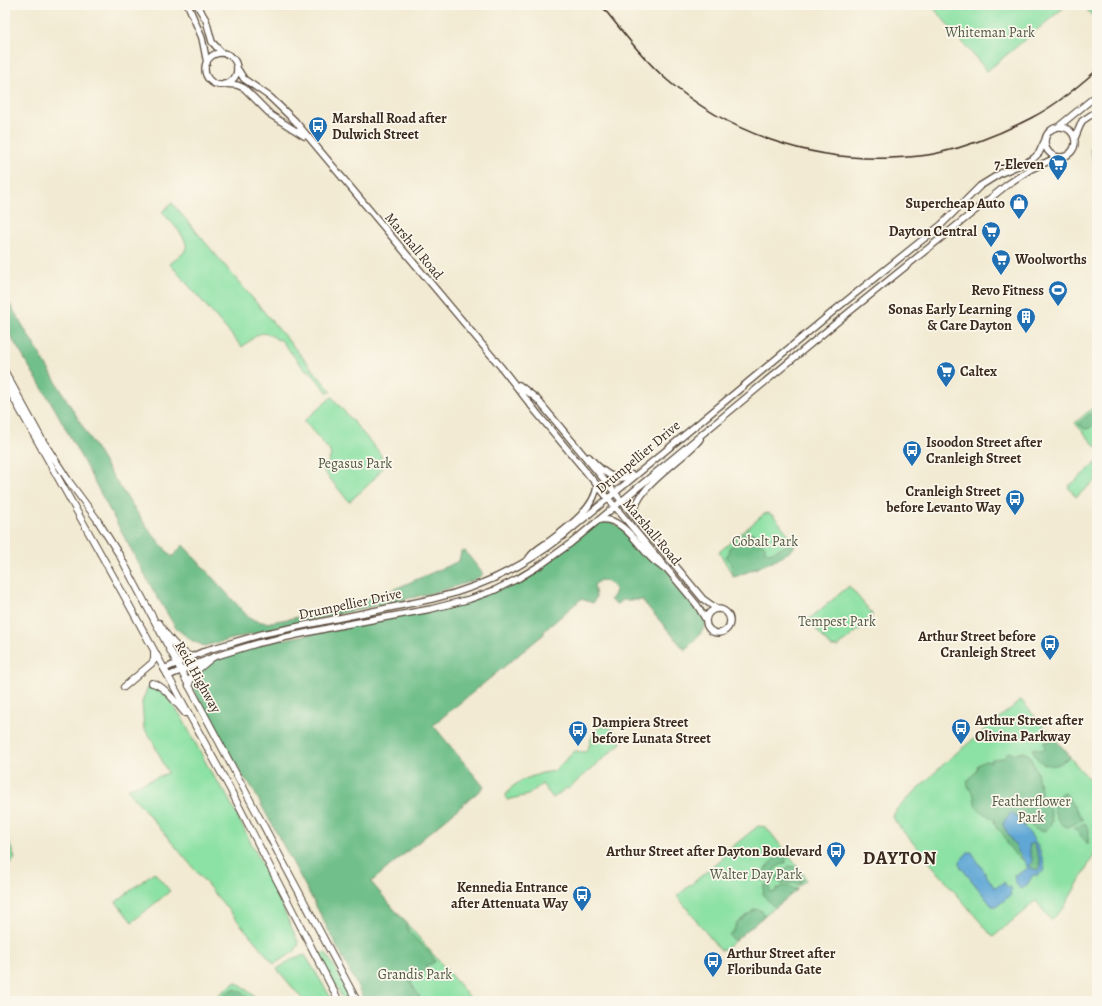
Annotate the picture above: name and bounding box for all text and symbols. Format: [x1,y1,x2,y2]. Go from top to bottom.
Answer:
park label: Whiteman Park [944,23,1035,42]
place label: Marshall Road after Dulwich Street [332,109,447,144]
bus stop icon: Marshall Road after Dulwich Street [307,115,329,143]
supermarket icon: 7-Eleven [1047,153,1069,181]
place label: 7-Eleven [994,155,1044,174]
shop icon: Supercheap Auto [1008,192,1030,220]
place label: Supercheap Auto [905,194,1005,213]
street label: Marshall Road [380,208,448,284]
supermarket icon: Dayton Central [980,220,1002,248]
place label: Dayton Central [889,222,977,241]
supermarket icon: Woolworths [990,248,1012,276]
place label: Woolworths [1014,250,1087,269]
sports icon: Revo Fitness [1047,279,1069,307]
place label: Revo Fitness [971,281,1044,300]
place label: Sonas Early Learning & Care Dayton [888,300,1013,335]
building icon: Sonas Early Learning & Care Dayton [1015,306,1037,334]
supermarket icon: Caltex [935,360,957,388]
place label: Caltex [960,362,997,381]
street label: Drumpellier Drive [592,416,684,498]
place label: Isoodon Street after Cranleigh Street [926,433,1043,468]
bus stop icon: Isoodon Street after Cranleigh Street [901,439,923,467]
park label: Pegasus Park [318,454,392,473]
place label: Cranleigh Street before Levanto Way [885,482,1001,517]
bus stop icon: Cranleigh Street before Levanto Way [1004,488,1026,516]
street label: Marshall Road [618,494,686,570]
park label: Cobalt Park [732,532,798,551]
street label: Drumpellier Drive [297,584,403,624]
park label: Tempest Park [798,612,876,631]
place label: Arthur Street before Cranleigh Street [917,627,1037,662]
bus stop icon: Arthur Street before Cranleigh Street [1039,633,1061,661]
street label: Reid Highway [170,638,226,717]
place label: Arthur Street after Olivina Parkway [974,711,1084,746]
place label: Dampiera Street before Lunata Street [591,713,711,748]
bus stop icon: Arthur Street after Olivina Parkway [950,717,972,745]
bus stop icon: Dampiera Street before Lunata Street [567,719,589,747]
park label: Featherflower Park [991,792,1071,827]
bus stop icon: Arthur Street after Dayton Boulevard [825,840,847,868]
place label: Arthur Street after Dayton Boulevard [605,842,822,861]
district label: DAYTON [863,846,937,870]
park label: Walter Day Park [709,865,802,884]
place label: Kennedia Entrance after Attenuata Way [451,878,569,913]
bus stop icon: Kennedia Entrance after Attenuata Way [571,884,593,912]
place label: Arthur Street after Floribunda Gate [726,944,836,979]
bus stop icon: Arthur Street after Floribunda Gate [702,950,724,978]
park label: Grandis Park [378,965,452,984]

